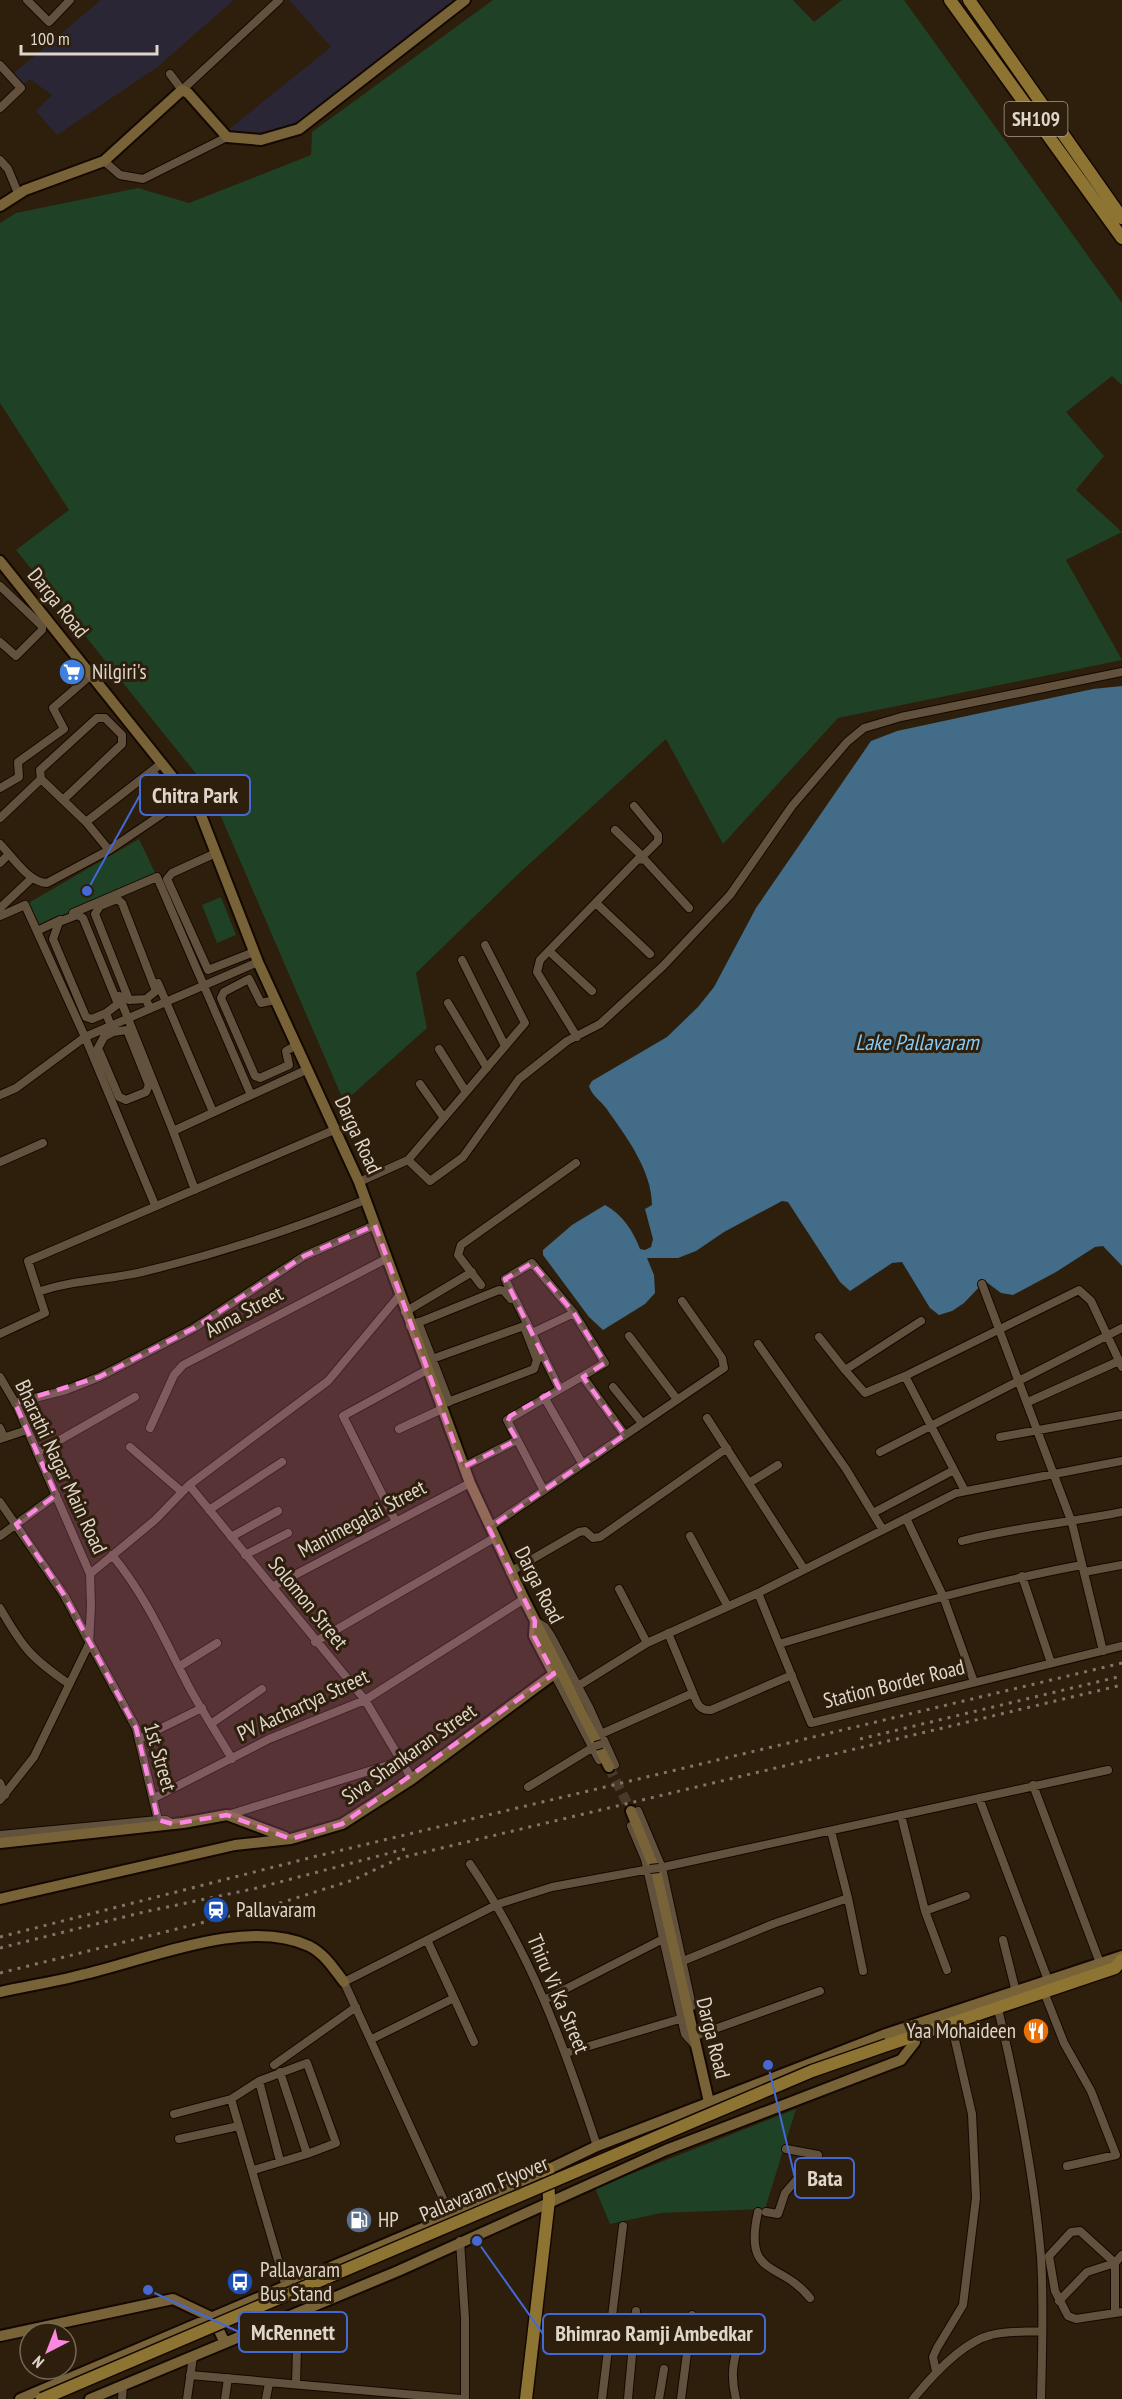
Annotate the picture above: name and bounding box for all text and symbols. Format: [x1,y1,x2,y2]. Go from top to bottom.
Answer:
scale bar [21,18,158,56]
text: 100 m [30,27,70,50]
road number: SH109 [1004,102,1068,136]
street label: Darga Road [22,562,95,643]
supermarket icon: Nilgiri's [57,657,87,687]
place label: Nilgiri's [92,658,147,685]
callout: Chitra Park [140,775,250,815]
text: Chitra Park [152,781,239,809]
water label: Lake Pallavaram [855,1028,980,1056]
street label: Darga Road [329,1091,388,1178]
street label: Anna Street [200,1280,288,1343]
street label: Bharathi Nagar Main Road [9,1375,114,1558]
street label: Manimegalai Street [293,1473,431,1564]
street label: Darga Road [509,1542,570,1628]
street label: Solomon Street [263,1551,354,1655]
street label: Station Border Road [820,1653,967,1714]
street label: PV Aachartya Street [233,1662,373,1747]
street label: Siva Shankaran Street [336,1697,481,1810]
street label: 1st Street [138,1719,183,1795]
station icon: Pallavaram [201,1895,231,1925]
place label: Pallavaram [236,1896,316,1923]
street label: Thiru Vi Ka Street [521,1930,596,2058]
street label: Darga Road [690,1994,737,2081]
restaurant icon: Yaa Mohaideen [1021,2016,1051,2046]
place label: Yaa Mohaideen [906,2017,1016,2044]
street label: Pallavaram Flyover [415,2149,552,2228]
callout: Bata [795,2158,854,2198]
text: Bata [807,2164,843,2192]
fuel station icon: HP [344,2205,374,2235]
place label: HP [378,2206,399,2233]
place label: Pallavaram Bus Stand [260,2256,340,2307]
bus stop icon: Pallavaram Bus Stand [225,2267,255,2297]
callout: McRennett [239,2312,347,2352]
callout: Bhimrao Ramji Ambedkar [543,2314,765,2354]
text: McRennett [251,2318,335,2346]
text: Bhimrao Ramji Ambedkar [555,2319,753,2347]
north arrow [18,2321,78,2381]
text: N [28,2352,48,2372]

